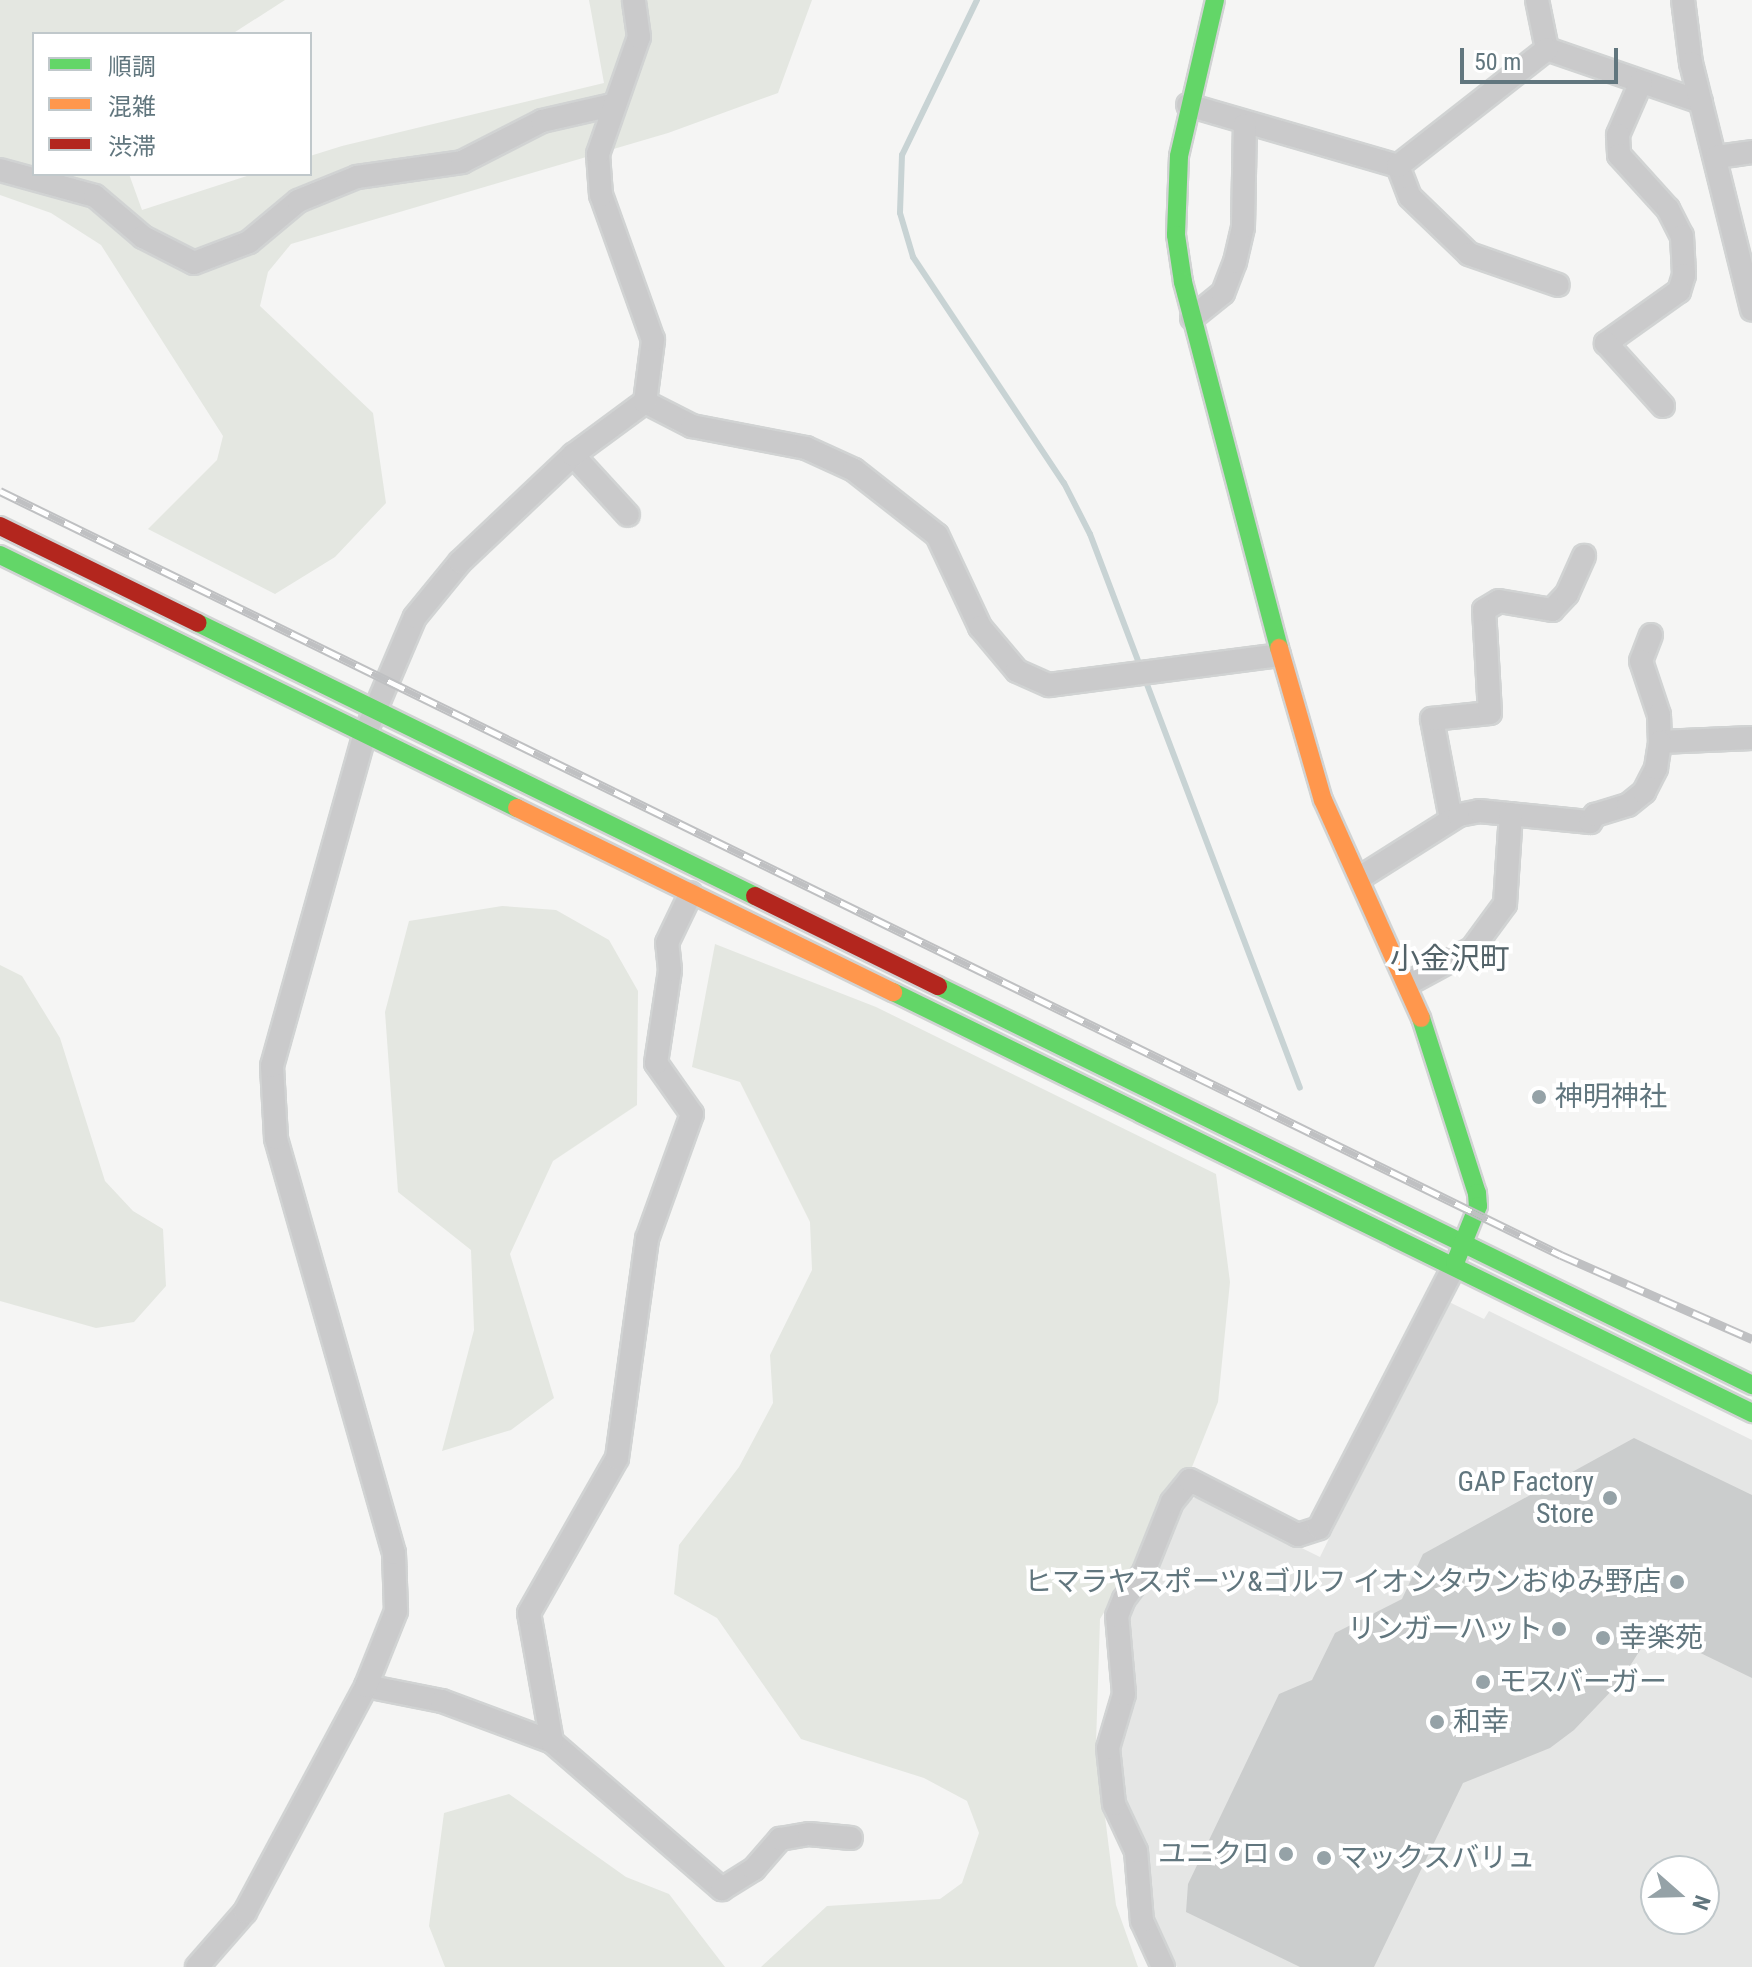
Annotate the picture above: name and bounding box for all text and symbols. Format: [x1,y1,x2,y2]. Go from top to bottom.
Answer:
legend [32,32,312,176]
scale bar [1464,32,1622,82]
text: 50 m [1474,48,1521,76]
text: 順調 [108,53,156,81]
text: 混雑 [108,93,156,121]
text: 渋滞 [108,133,156,161]
district label: 小金沢町 [1390,941,1510,977]
place label: 神明神社 [1555,1080,1667,1114]
marker: 神明神社 [1530,1088,1548,1106]
place label: GAP Factory Store [1458,1465,1594,1531]
marker: GAP Factory Store [1601,1489,1619,1507]
place label: ヒマラヤスポーツ&ゴルフ イオンタウンおゆみ野店 [1023,1565,1661,1599]
marker: ヒマラヤスポーツ&ゴルフ イオンタウンおゆみ野店 [1668,1573,1686,1591]
place label: リンガーハット [1347,1612,1543,1646]
marker: リンガーハット [1550,1620,1568,1638]
place label: 幸楽苑 [1619,1621,1703,1655]
marker: 幸楽苑 [1594,1629,1612,1647]
place label: モスバーガー [1499,1665,1667,1699]
marker: モスバーガー [1474,1673,1492,1691]
place label: 和幸 [1453,1705,1509,1739]
marker: 和幸 [1428,1713,1446,1731]
place label: ユニクロ [1158,1837,1270,1871]
place label: マックスバリュ [1340,1841,1536,1875]
marker: ユニクロ [1277,1845,1295,1863]
marker: マックスバリュ [1315,1849,1333,1867]
north arrow [1640,1855,1720,1935]
text: N [1687,1892,1715,1913]

